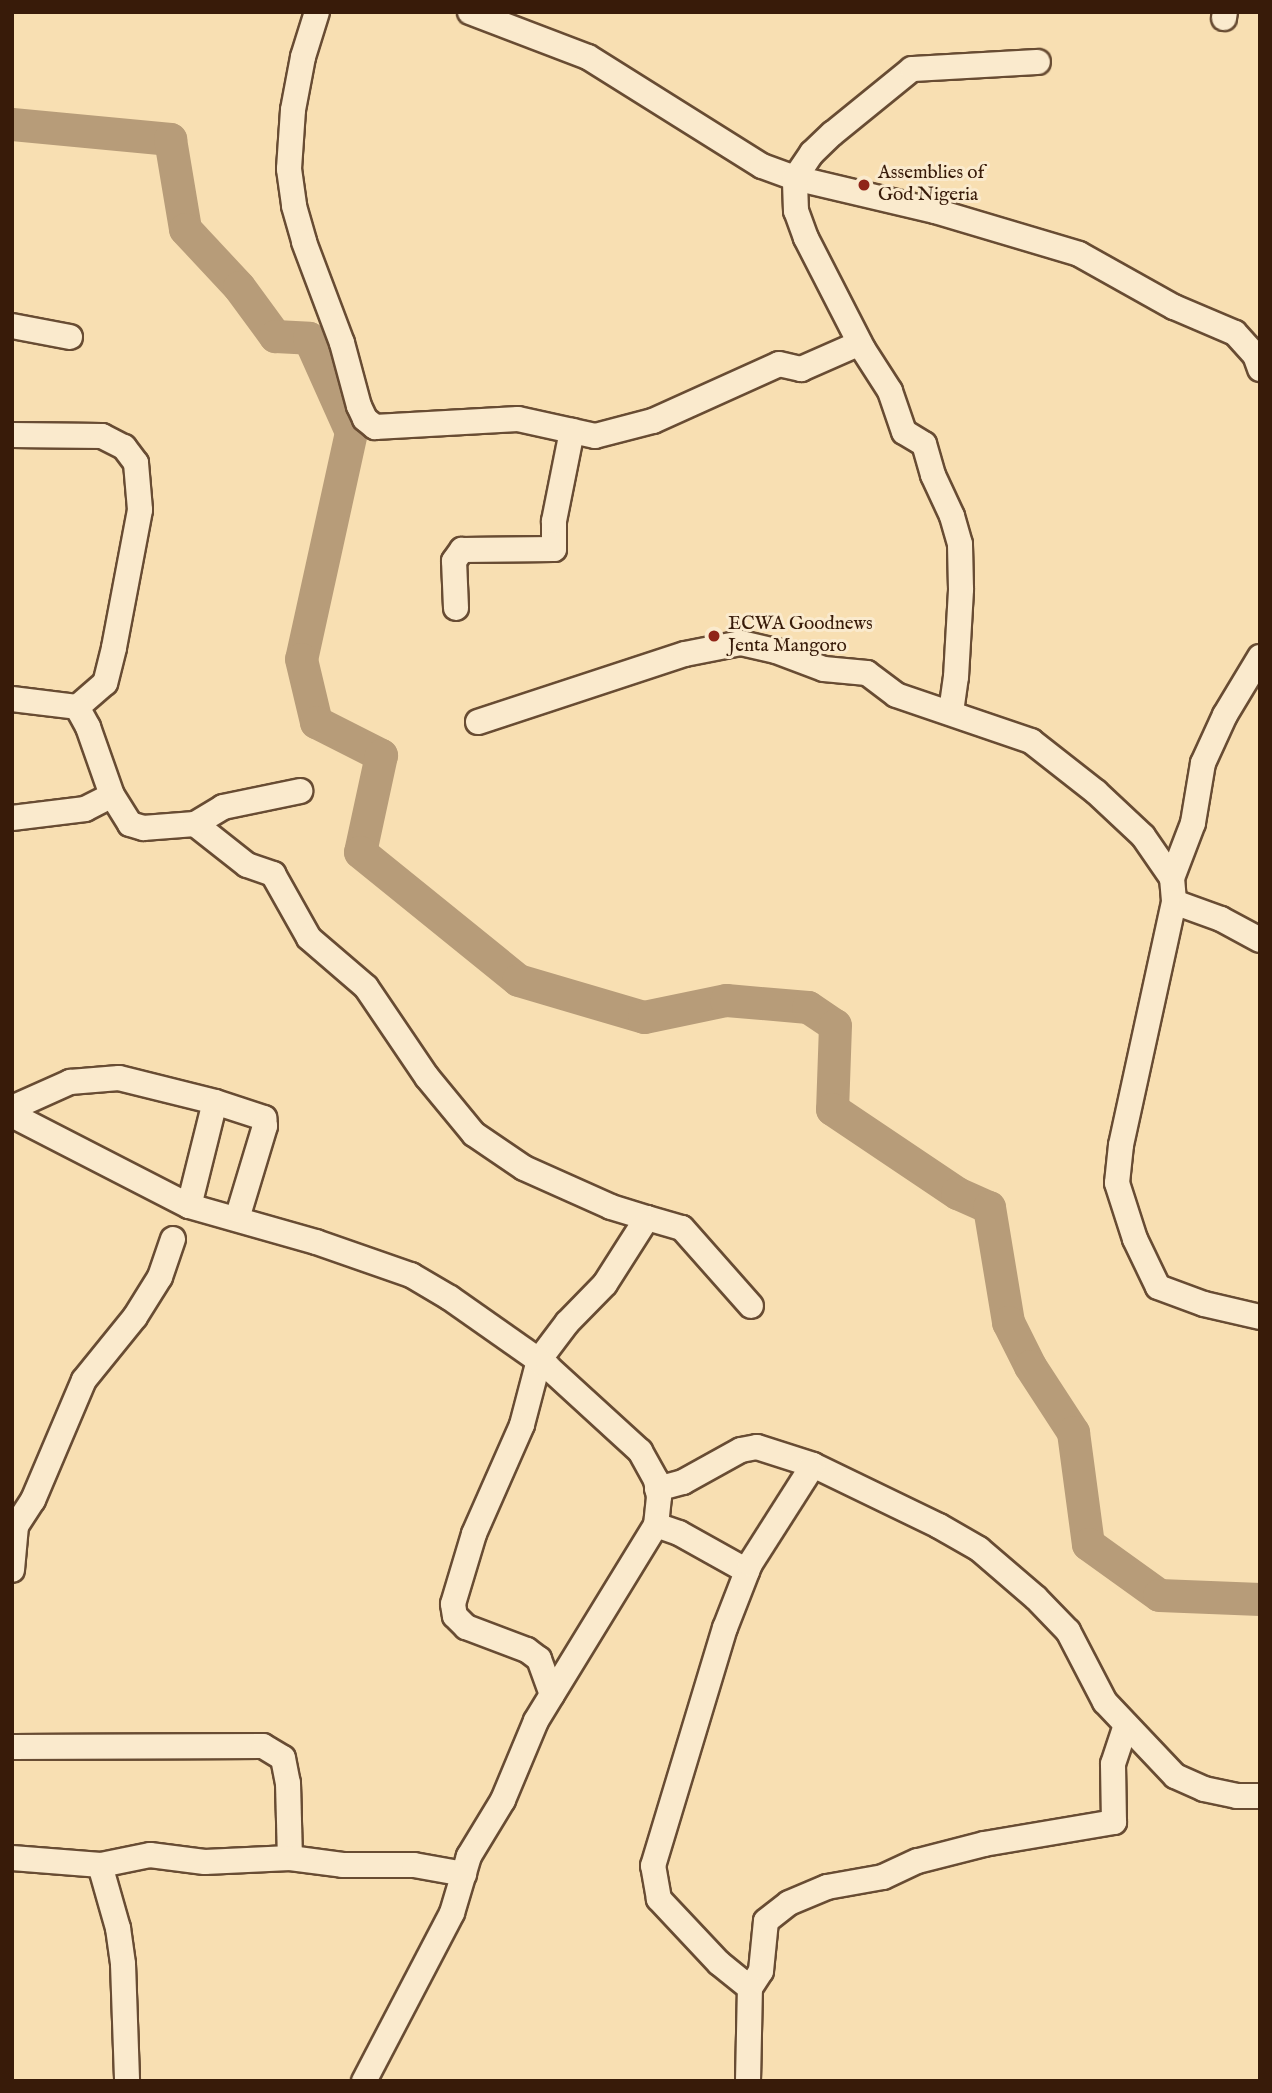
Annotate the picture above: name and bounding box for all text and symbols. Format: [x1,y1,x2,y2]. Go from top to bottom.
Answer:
place label: Assemblies of God Nigeria [878,163,984,207]
marker: Assemblies of God Nigeria [856,177,872,193]
place label: ECWA Goodnews Jenta Mangoro [728,614,873,658]
marker: ECWA Goodnews Jenta Mangoro [706,628,722,644]

